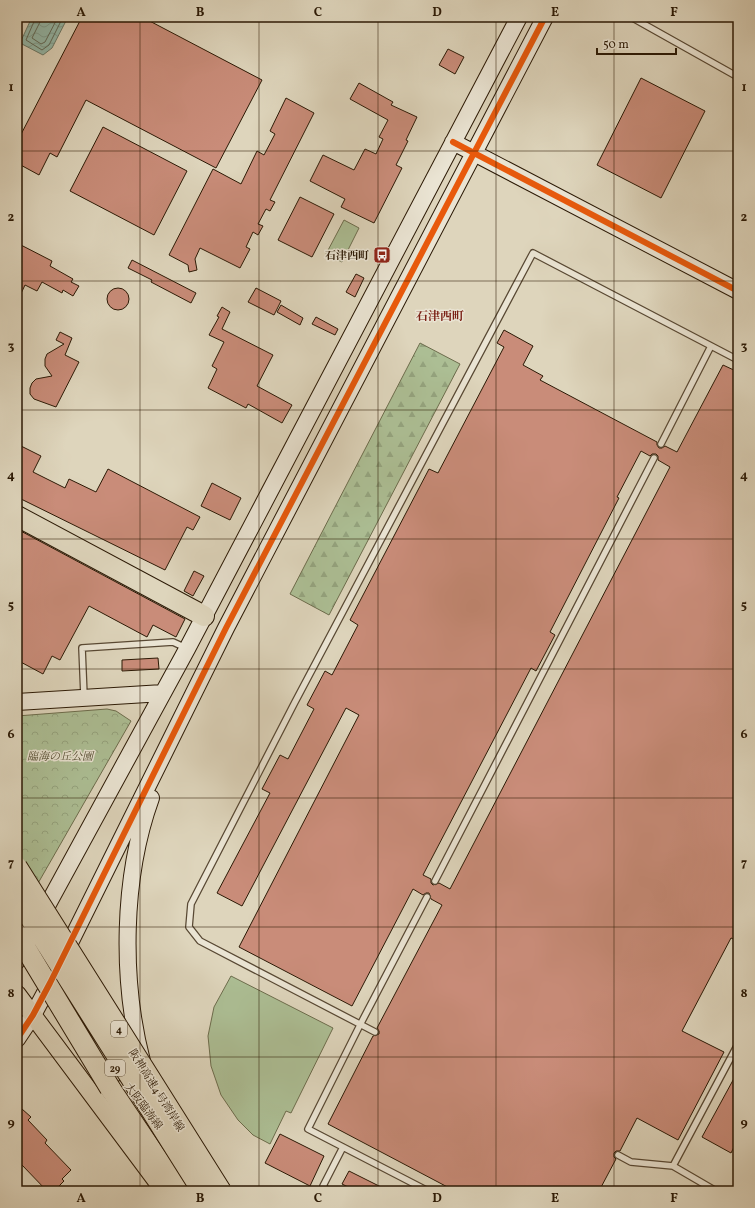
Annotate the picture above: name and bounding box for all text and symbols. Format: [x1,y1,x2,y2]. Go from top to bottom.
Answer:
text: A [76,4,86,22]
text: B [196,4,205,22]
text: C [314,4,322,22]
text: D [432,4,442,22]
text: E [551,4,559,22]
text: F [670,4,678,22]
scale bar [597,30,676,56]
text: 50 m [603,37,629,53]
text: 1 [8,79,14,97]
text: 1 [741,79,747,97]
text: 2 [8,209,15,227]
text: 2 [741,209,748,227]
bus stop icon: 石津西町 [372,245,392,265]
place label: 石津西町 [325,249,369,264]
district label: 石津西町 [416,309,464,325]
text: 3 [8,338,15,356]
text: 3 [741,338,748,356]
text: 4 [7,467,15,485]
text: 4 [740,467,748,485]
text: 5 [8,597,14,615]
text: 5 [741,597,747,615]
text: 6 [7,726,15,744]
text: 6 [740,726,748,744]
park label: 臨海の丘公園 [27,750,95,765]
text: 7 [8,855,14,873]
text: 7 [741,855,747,873]
text: 8 [7,985,15,1003]
text: 8 [740,985,748,1003]
road number: 4 [111,1021,127,1037]
street label: 阪神高速4号湾岸線 [124,1047,187,1135]
road number: 29 [105,1060,125,1076]
street label: 大阪臨海線 [120,1080,165,1133]
text: 9 [7,1114,15,1132]
text: 9 [740,1114,748,1132]
text: A [76,1190,86,1208]
text: B [196,1190,205,1208]
text: C [314,1190,322,1208]
text: D [432,1190,442,1208]
text: E [551,1190,559,1208]
text: F [670,1190,678,1208]

